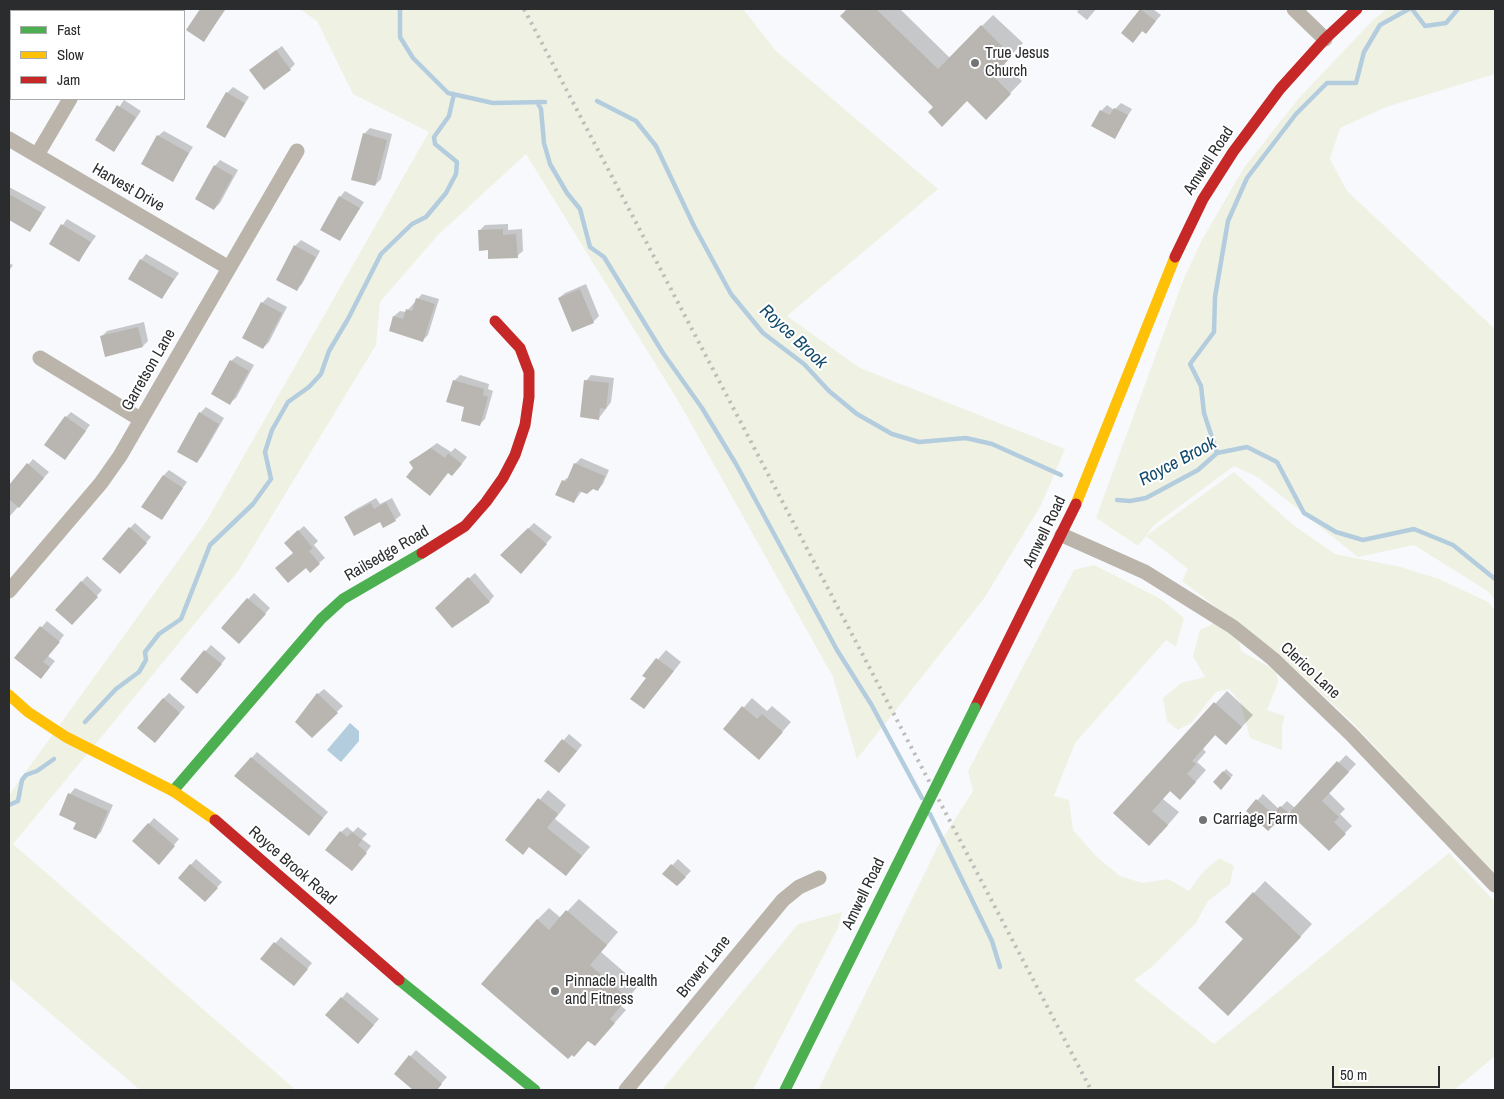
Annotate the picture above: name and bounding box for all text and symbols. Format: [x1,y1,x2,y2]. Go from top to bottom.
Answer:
legend [10,10,185,100]
text: Fast [57,19,80,40]
text: Slow [57,44,84,65]
place label: True Jesus Church [985,44,1049,82]
marker: True Jesus Church [969,57,981,69]
text: Jam [57,69,80,90]
street label: Amwell Road [1180,123,1238,199]
street label: Harvest Drive [88,160,168,216]
water label: Royce Brook [755,300,831,374]
street label: Garretson Lane [118,326,180,414]
water label: Royce Brook [1136,433,1220,491]
street label: Amwell Road [1019,493,1071,571]
street label: Railsedge Road [341,522,433,586]
street label: Clerico Lane [1276,639,1344,703]
place label: Carriage Farm [1213,810,1298,830]
marker: Carriage Farm [1197,814,1209,826]
street label: Royce Brook Road [244,823,340,909]
street label: Amwell Road [838,855,890,933]
street label: Brower Lane [673,932,735,1002]
place label: Pinnacle Health and Fitness [565,972,658,1010]
marker: Pinnacle Health and Fitness [549,985,561,997]
scale bar [1334,1056,1442,1088]
text: 50 m [1340,1064,1367,1085]

